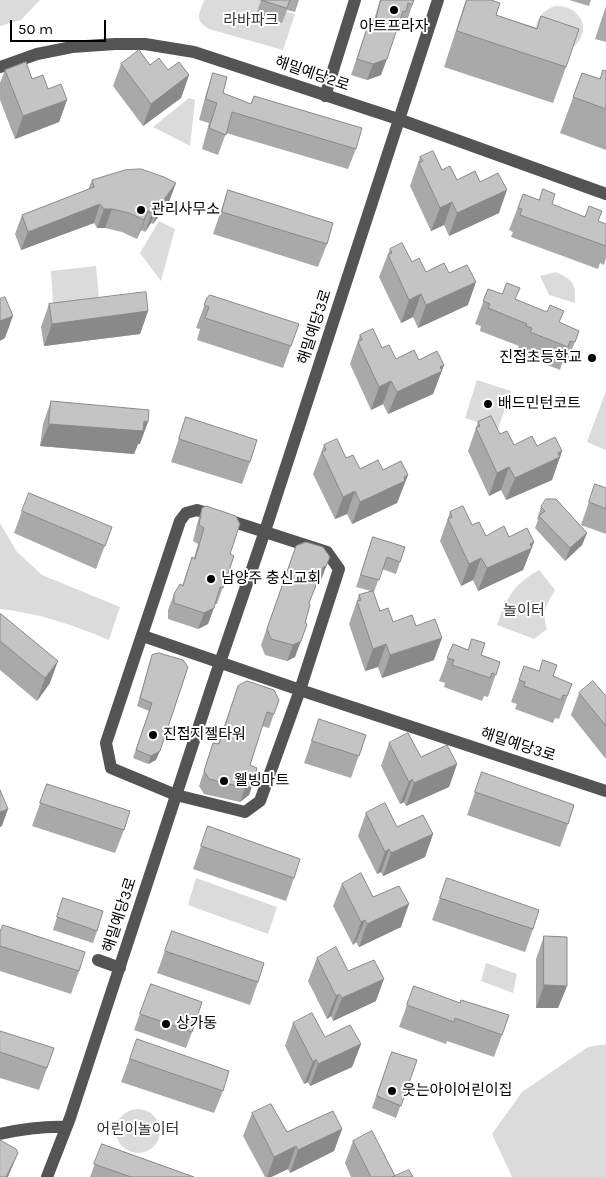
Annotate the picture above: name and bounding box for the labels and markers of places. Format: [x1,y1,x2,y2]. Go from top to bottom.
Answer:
marker: 아트프라자 [388,4,400,16]
place label: 아트프라자 [360,18,428,36]
place label: 관리사무소 [151,201,220,219]
marker: 관리사무소 [135,204,147,216]
place label: 진접초등학교 [499,349,582,367]
marker: 진접초등학교 [586,352,598,364]
place label: 배드민턴코트 [498,395,581,413]
marker: 배드민턴코트 [482,398,494,410]
place label: 남양주 충신교회 [221,570,321,588]
marker: 남양주 충신교회 [205,573,217,585]
place label: 진접지젤타워 [163,726,246,744]
marker: 진접지젤타워 [147,729,159,741]
place label: 웰빙마트 [234,772,289,790]
marker: 웰빙마트 [218,775,230,787]
place label: 상가동 [176,1015,217,1033]
marker: 상가동 [160,1018,172,1030]
place label: 웃는아이어린이집 [402,1082,512,1100]
marker: 웃는아이어린이집 [386,1085,398,1097]

